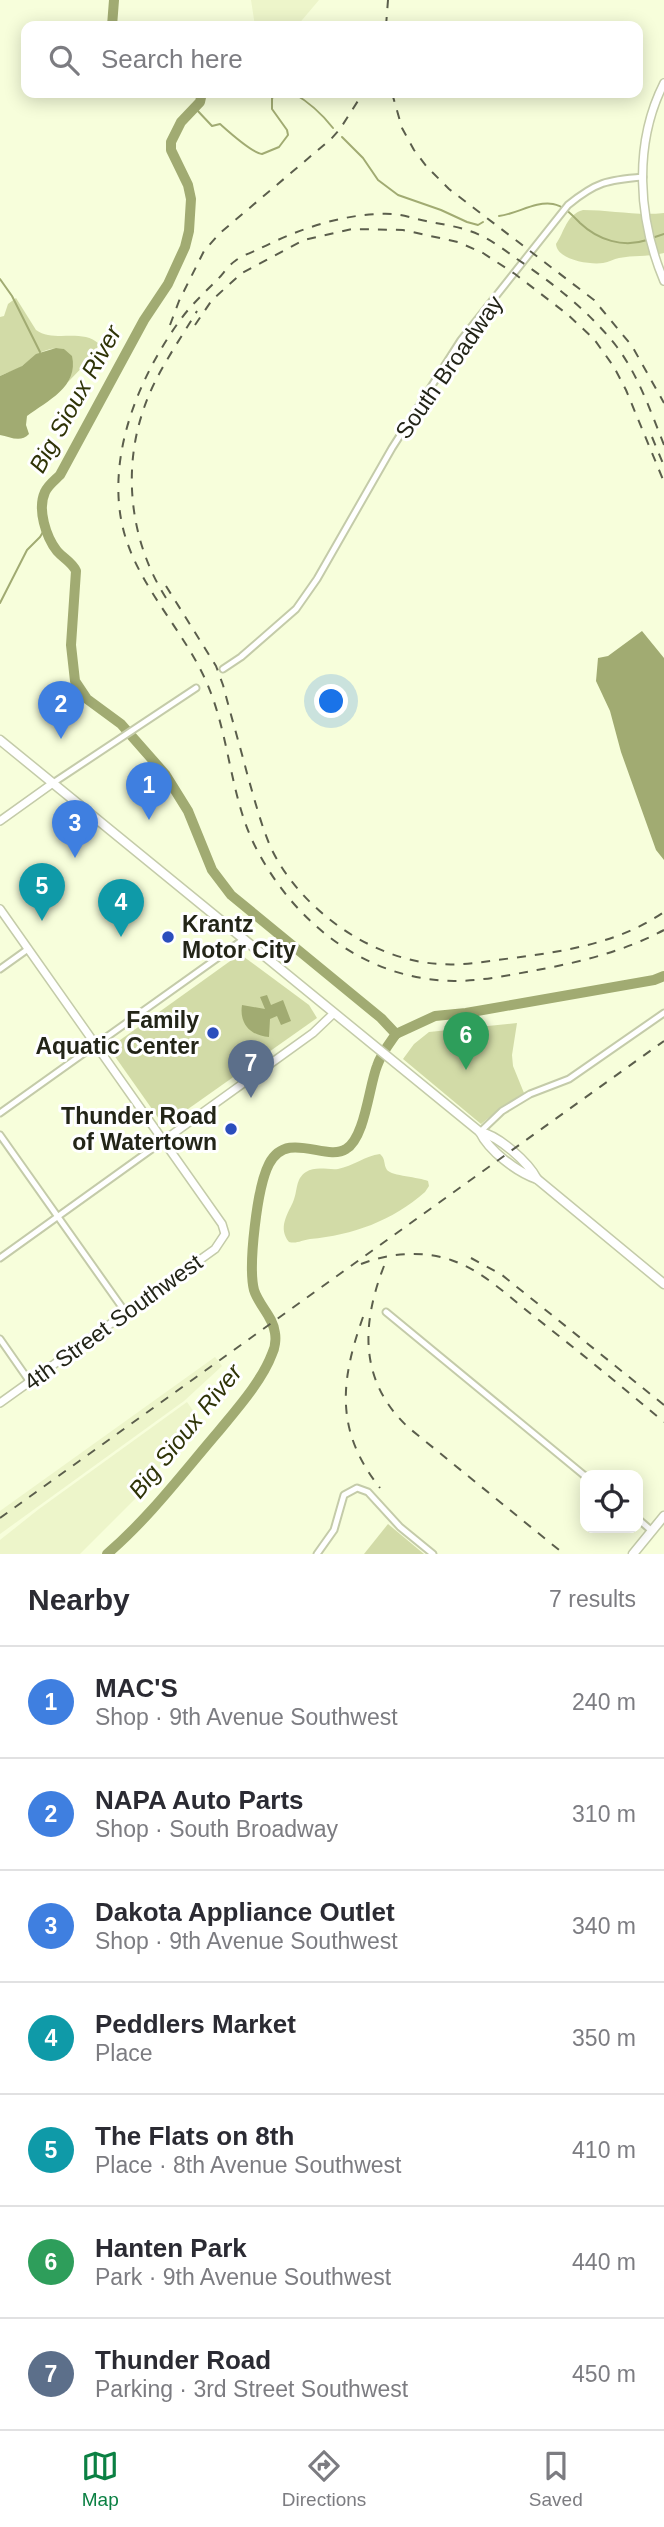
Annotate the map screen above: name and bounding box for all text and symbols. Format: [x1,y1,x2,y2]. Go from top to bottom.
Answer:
search box [21,21,643,98]
icon: search [45,41,83,79]
text: Search here [101,44,243,74]
street label: South Broadway [390,290,508,444]
water label: Big Sioux River [23,320,127,477]
pin: 2 [38,681,84,739]
your location [314,684,348,718]
pin: 1 [126,762,172,820]
pin: 3 [52,800,98,858]
pin: 5 [19,863,65,921]
pin: 4 [98,879,144,937]
place label: Krantz Motor City [182,911,296,963]
marker: Krantz Motor City [160,929,176,945]
place label: Family Aquatic Center [35,1007,199,1059]
pin: 6 [443,1012,489,1070]
marker: Family Aquatic Center [205,1025,221,1041]
pin: 7 [228,1040,274,1098]
place label: Thunder Road of Watertown [61,1103,217,1155]
marker: Thunder Road of Watertown [223,1121,239,1137]
street label: 4th Street Southwest [19,1248,208,1395]
water label: Big Sioux River [123,1358,248,1503]
map controls [580,1470,643,1533]
button: locate [580,1470,643,1533]
text: Nearby [28,1583,130,1616]
text: 7 results [549,1586,636,1612]
text: MAC'S [95,1673,178,1703]
text: 1 [45,1689,57,1715]
text: 240 m [572,1689,636,1715]
text: Shop · 9th Avenue Southwest [95,1704,398,1730]
text: NAPA Auto Parts [95,1785,304,1815]
text: 2 [45,1801,57,1827]
text: 310 m [572,1801,636,1827]
text: Shop · South Broadway [95,1816,338,1842]
text: Dakota Appliance Outlet [95,1897,395,1927]
text: 3 [45,1913,57,1939]
text: 340 m [572,1913,636,1939]
text: Shop · 9th Avenue Southwest [95,1928,398,1954]
text: Peddlers Market [95,2009,296,2039]
text: 4 [45,2025,57,2051]
text: 350 m [572,2025,636,2051]
text: Place [95,2040,153,2066]
text: The Flats on 8th [95,2121,294,2151]
text: 5 [45,2137,57,2163]
text: 410 m [572,2137,636,2163]
text: Place · 8th Avenue Southwest [95,2152,401,2178]
text: Hanten Park [95,2233,247,2263]
text: 6 [45,2249,57,2275]
text: 440 m [572,2249,636,2275]
text: Park · 9th Avenue Southwest [95,2264,391,2290]
text: Thunder Road [95,2345,271,2375]
text: 7 [45,2361,57,2387]
text: 450 m [572,2361,636,2387]
text: Parking · 3rd Street Southwest [95,2376,408,2402]
tab: Map [81,2447,119,2511]
tab: Directions [282,2447,366,2511]
tab: Saved [529,2447,583,2511]

